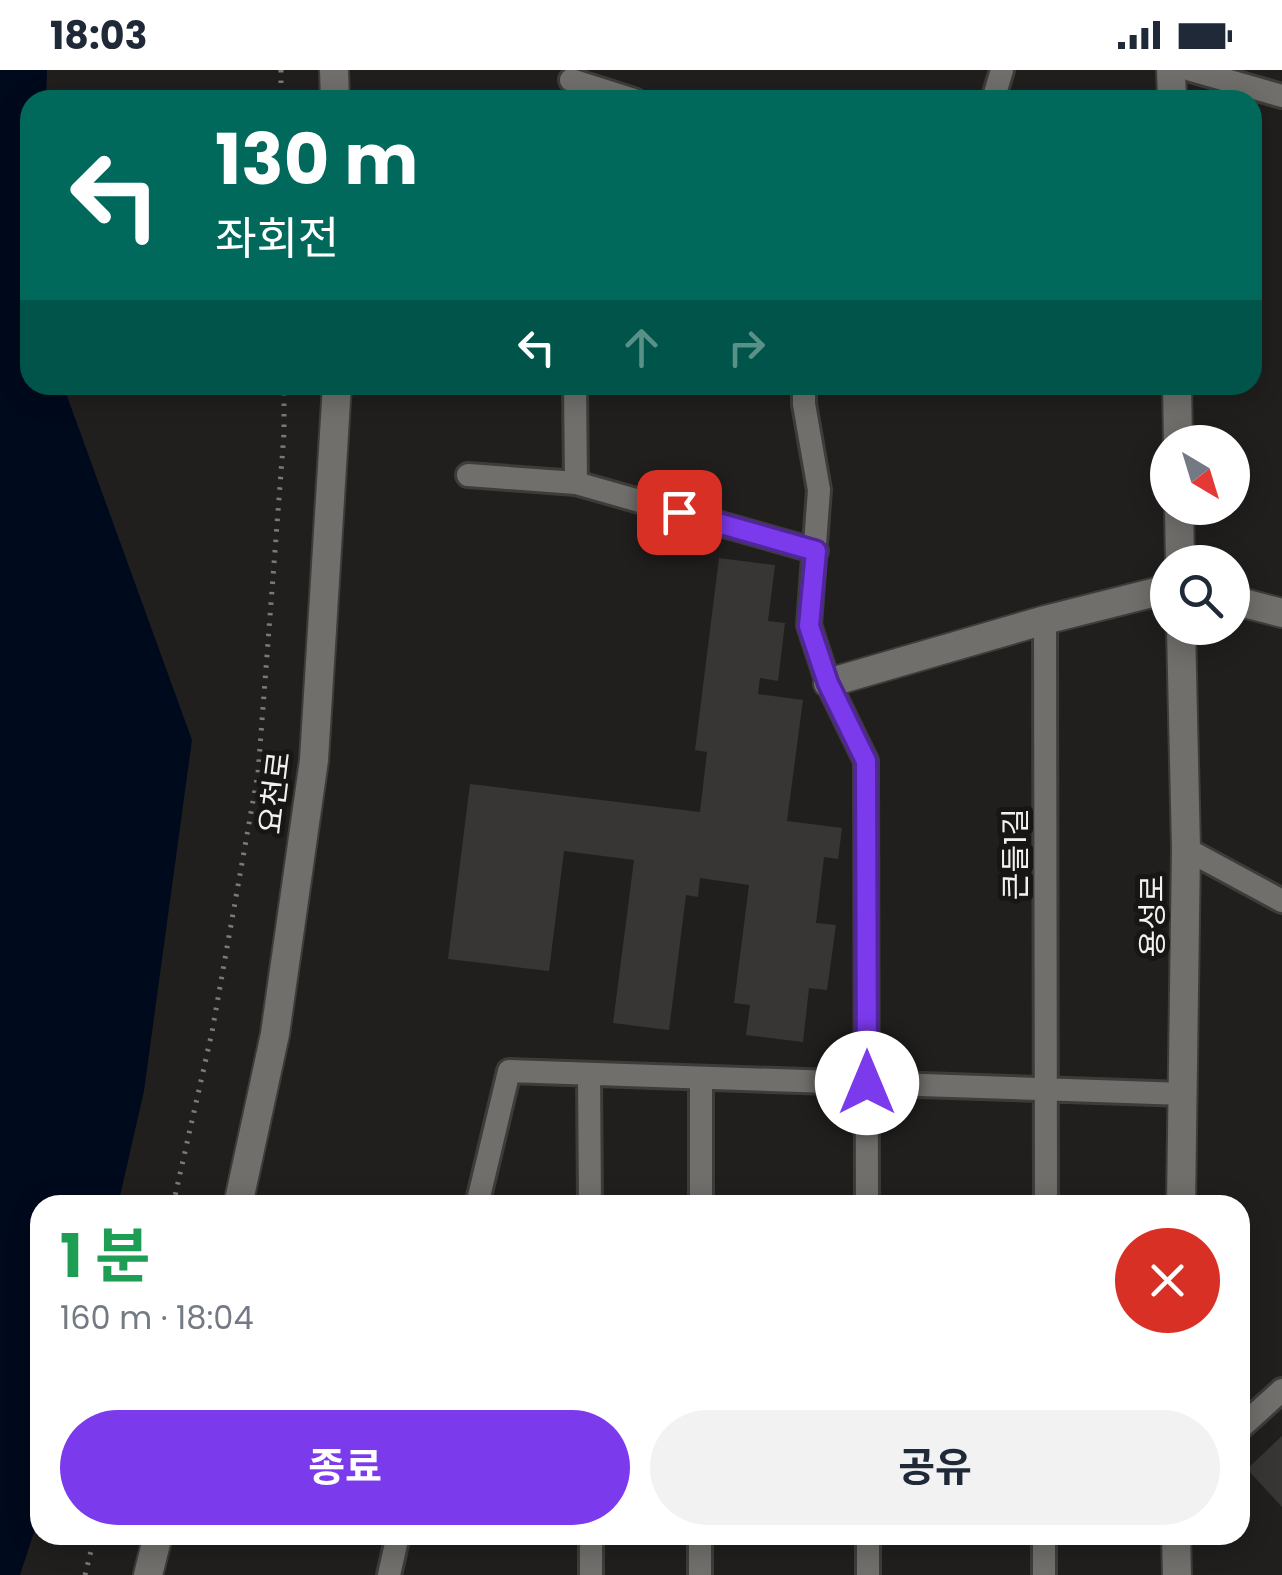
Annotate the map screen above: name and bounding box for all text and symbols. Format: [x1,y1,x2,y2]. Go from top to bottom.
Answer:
text: 18:03 [50,9,147,62]
text: 130 m [215,110,418,209]
icon: left [50,130,180,260]
text: 좌회전 [215,207,339,270]
icon: left [509,320,564,375]
icon: ahead [614,320,669,375]
icon: right [719,320,774,375]
north arrow [1150,425,1250,525]
map controls [1150,425,1250,645]
pin [637,470,722,555]
icon: arrive [652,485,707,540]
button: search [1150,545,1250,645]
street label: 요천로 [248,749,301,837]
street label: 큰들1길 [994,808,1037,900]
street label: 용성로 [1131,875,1174,957]
position arrow [815,1031,919,1135]
text: 1 분 [60,1214,150,1298]
button: close [1115,1228,1220,1333]
text: 160 m · 18:04 [60,1295,254,1340]
button: 종료 [60,1410,630,1525]
button: 공유 [650,1410,1220,1525]

